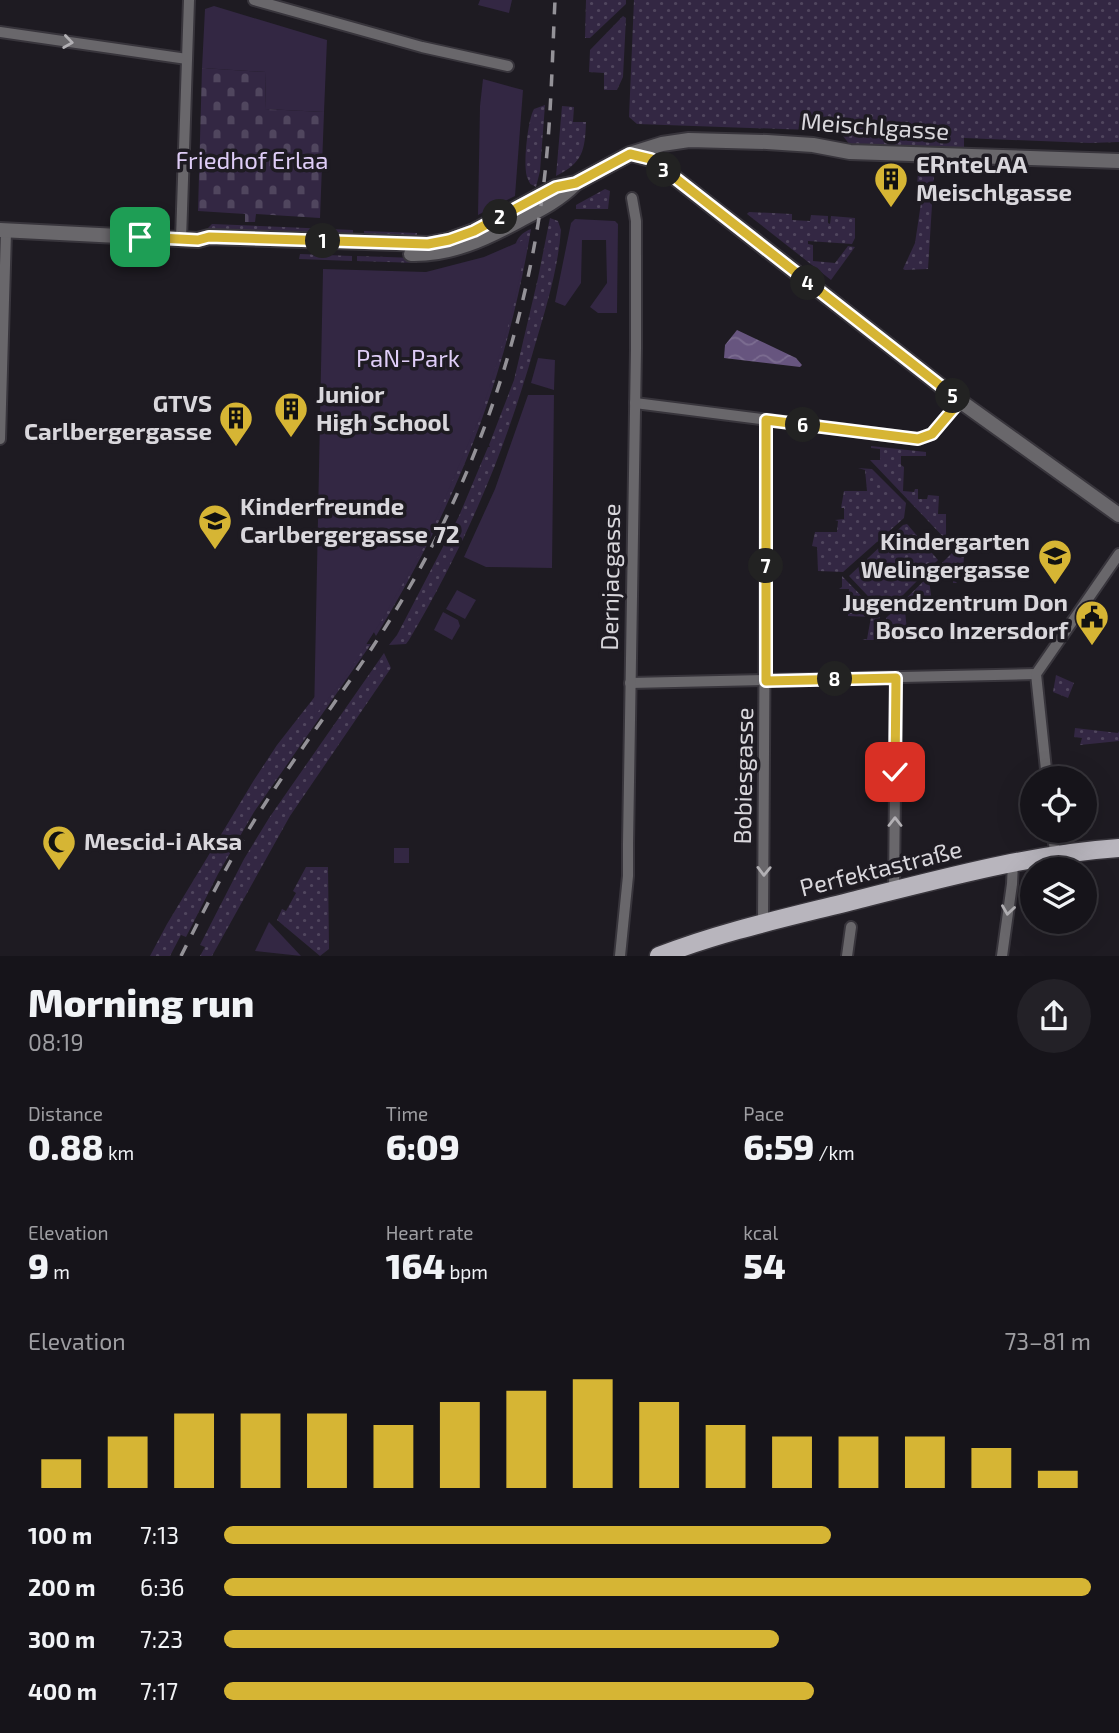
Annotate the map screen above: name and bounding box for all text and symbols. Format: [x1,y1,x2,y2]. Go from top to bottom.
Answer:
one-way arrow [62,34,73,49]
street label: Meischlgasse [800,106,950,145]
park label: Friedhof Erlaa [176,145,328,174]
place label: ERnteLAA Meischlgasse [916,149,1072,206]
pin: 3 [646,152,682,188]
text: 3 [658,158,669,181]
building icon: ERnteLAA Meischlgasse [872,160,910,209]
pin: 2 [482,200,518,234]
text: 2 [494,205,505,228]
pin [110,207,170,267]
icon: arrive [121,218,159,256]
pin: 1 [306,224,340,258]
text: 1 [318,229,327,252]
pin: 4 [790,266,826,300]
text: 4 [801,271,814,294]
park label: PaN-Park [356,343,460,372]
pin: 5 [936,378,970,414]
place label: Junior High School [316,379,450,436]
text: 5 [947,384,958,407]
place label: GTVS Carlbergergasse [24,388,212,445]
building icon: Junior High School [272,390,310,439]
building icon: GTVS Carlbergergasse [217,399,255,448]
pin: 6 [786,408,820,442]
text: 6 [797,413,808,436]
place label: Kinderfreunde Carlbergergasse 72 [240,491,460,548]
school or university icon: Kinderfreunde Carlbergergasse 72 [196,502,234,551]
street label: Dernjacgasse [594,503,625,651]
place label: Kindergarten Welingergasse [860,526,1030,583]
school or university icon: Kindergarten Welingergasse [1036,537,1074,586]
pin: 7 [748,548,784,584]
text: 7 [760,554,771,577]
place label: Jugendzentrum Don Bosco Inzersdorf [843,587,1069,644]
public building icon: Jugendzentrum Don Bosco Inzersdorf [1073,598,1111,647]
pin: 8 [818,662,852,696]
text: 8 [829,667,840,690]
street label: Bobiesgasse [727,707,758,845]
pin [865,742,925,802]
icon: check [876,753,914,791]
map controls [1020,766,1097,934]
button: locate [1020,766,1097,843]
one-way arrow [887,817,903,827]
mosque icon: Mescid-i Aksa [40,823,78,872]
place label: Mescid-i Aksa [84,826,242,855]
street label: Perfektastraße [797,833,965,902]
button: layers [1020,857,1097,934]
one-way arrow [756,866,771,877]
one-way arrow [1001,904,1016,915]
text: Morning run [28,979,254,1025]
button: share [1017,979,1091,1053]
text: 08:19 [28,1028,84,1056]
text: Distance [28,1102,103,1125]
text: Time [386,1102,428,1125]
text: Pace [743,1102,784,1125]
text: 0.88 [28,1125,104,1167]
text: 6:09 [386,1125,460,1167]
text: 6:59 [743,1125,814,1167]
text: km [104,1141,134,1164]
text: /km [814,1141,855,1164]
text: Elevation [28,1221,109,1244]
text: Heart rate [386,1221,474,1244]
text: kcal [743,1221,778,1244]
text: 9 [28,1244,49,1286]
text: 164 [386,1244,445,1286]
text: 54 [743,1244,786,1286]
text: m [49,1260,70,1283]
text: bpm [445,1260,488,1283]
text: Elevation [28,1327,126,1355]
text: 73–81 m [1004,1327,1091,1355]
text: 100 m [28,1521,92,1549]
text: 7:13 [140,1521,179,1549]
text: 200 m [28,1573,96,1601]
text: 6:36 [140,1573,185,1601]
text: 300 m [28,1625,95,1653]
text: 7:23 [140,1625,183,1653]
text: 400 m [28,1677,97,1705]
text: 7:17 [140,1677,178,1705]

